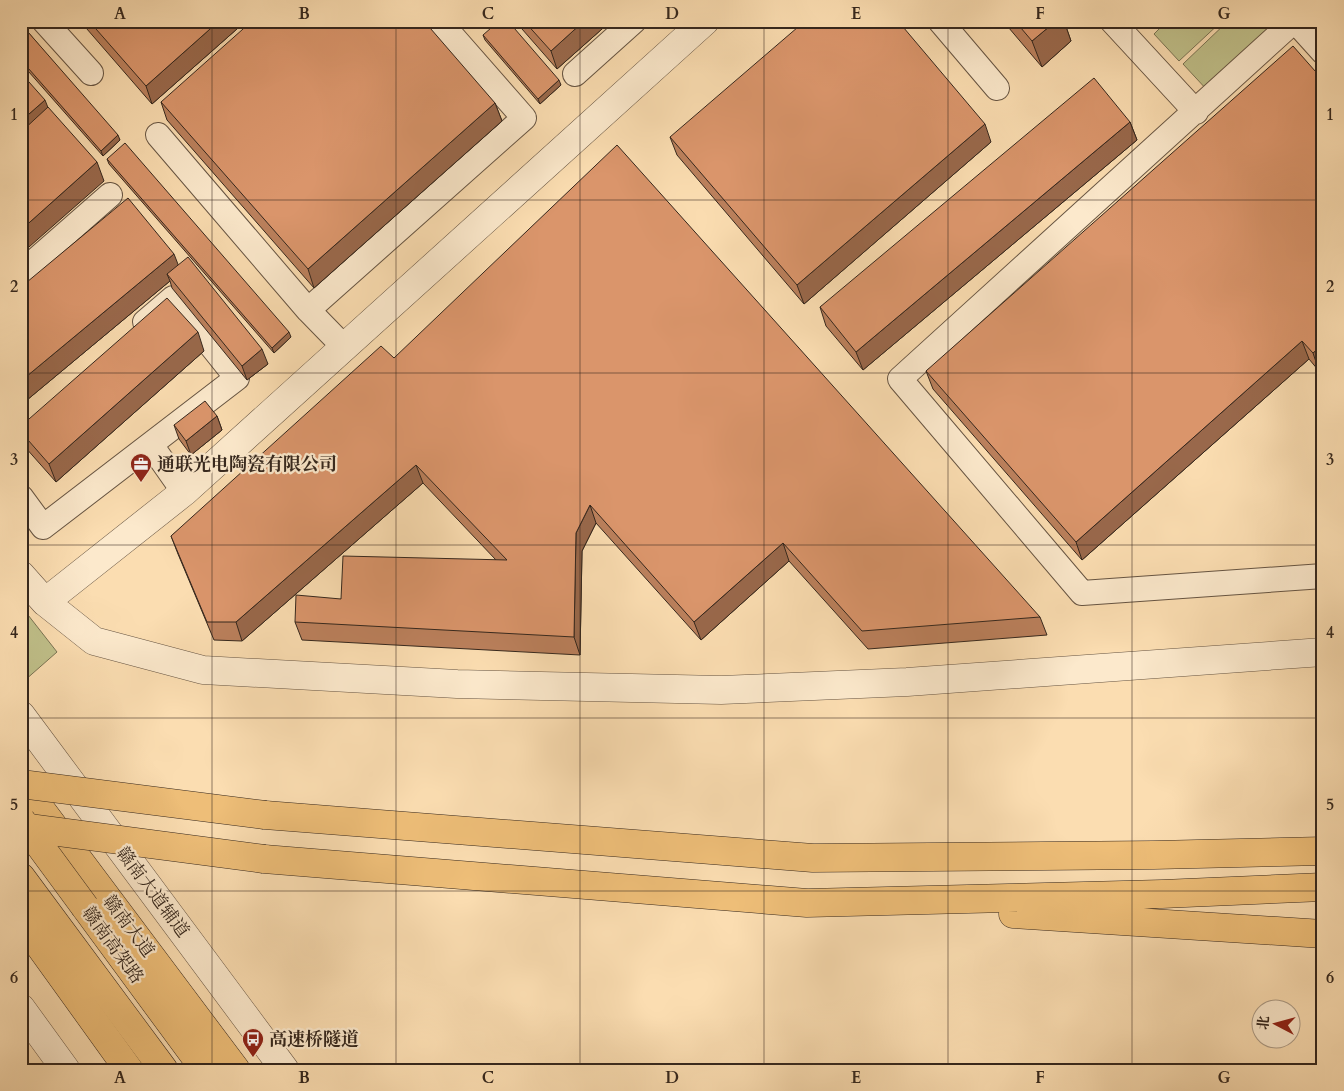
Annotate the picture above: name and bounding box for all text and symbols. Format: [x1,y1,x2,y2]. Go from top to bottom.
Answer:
text: A [114,3,126,25]
text: B [298,3,310,25]
text: C [482,3,494,25]
text: D [665,3,679,25]
text: E [851,3,861,25]
text: F [1035,3,1045,25]
text: G [1217,3,1231,25]
text: 1 [10,104,18,126]
text: 1 [1326,104,1334,126]
text: 2 [10,276,18,298]
text: 2 [1326,276,1334,298]
text: 3 [10,449,18,471]
text: 3 [1326,449,1334,471]
office icon: 通联光电陶瓷有限公司 [129,452,153,483]
place label: 通联光电陶瓷有限公司 [157,452,337,477]
text: 4 [10,622,18,644]
text: 4 [1326,622,1334,644]
text: 5 [10,794,18,816]
text: 5 [1326,794,1334,816]
street label: 赣南大道辅道 [112,842,194,942]
street label: 赣南大道 [99,891,159,961]
street label: 赣南高架路 [76,902,149,989]
text: 6 [10,967,18,989]
text: 6 [1326,967,1334,989]
north arrow [1252,998,1302,1048]
text: 北 [1253,1015,1274,1031]
bus stop icon: 高速桥隧道 [241,1027,265,1058]
place label: 高速桥隧道 [269,1027,359,1052]
text: A [114,1067,126,1089]
text: B [298,1067,310,1089]
text: C [482,1067,494,1089]
text: D [665,1067,679,1089]
text: E [851,1067,861,1089]
text: F [1035,1067,1045,1089]
text: G [1217,1067,1231,1089]

